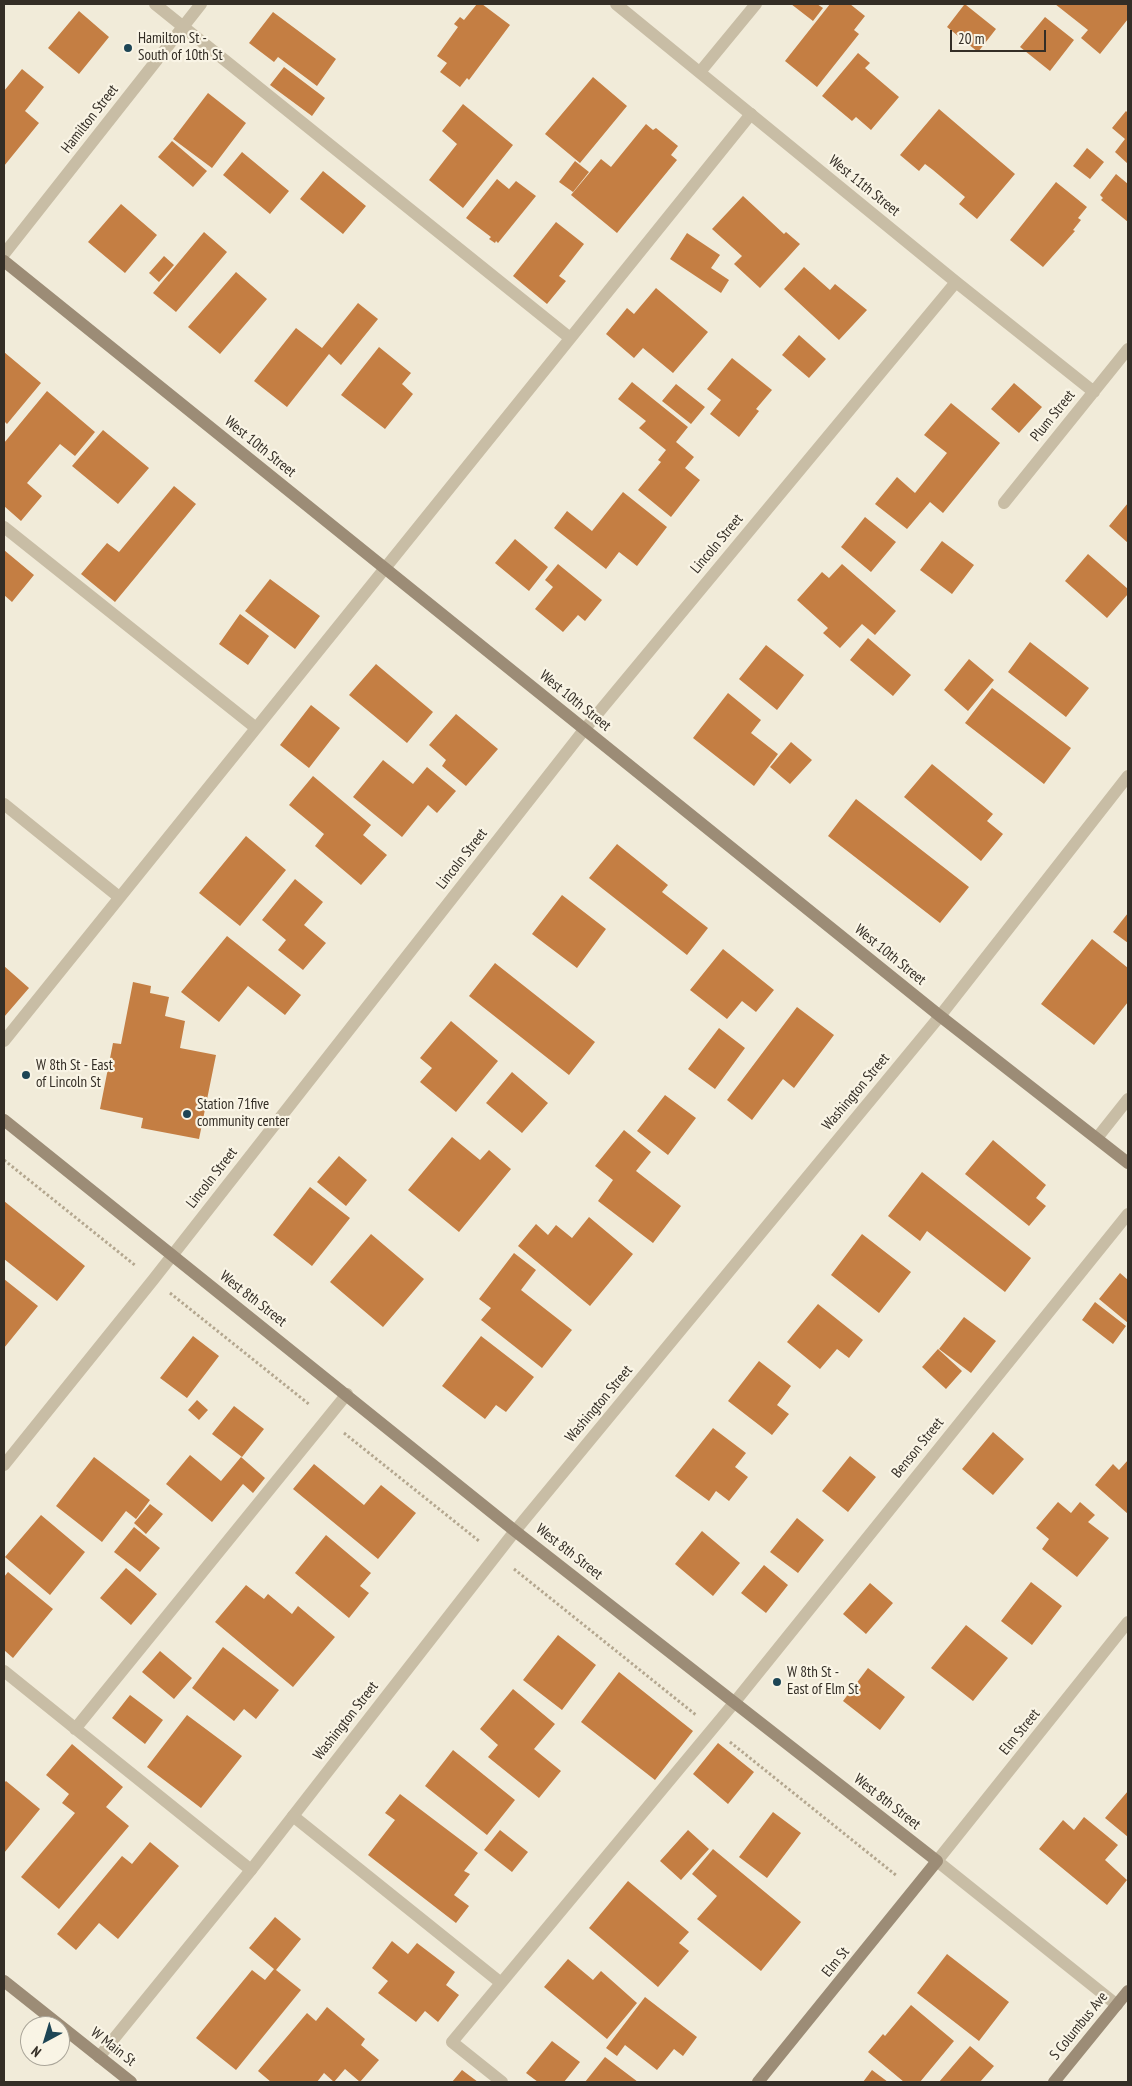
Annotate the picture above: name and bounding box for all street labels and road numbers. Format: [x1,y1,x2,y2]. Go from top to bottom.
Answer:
street label: Hamilton Street [58,81,122,157]
street label: West 11th Street [825,152,903,220]
street label: Plum Street [1027,387,1079,445]
street label: West 10th Street [221,413,299,481]
street label: Lincoln Street [687,511,747,577]
street label: West 10th Street [536,667,614,735]
street label: Lincoln Street [433,825,491,893]
street label: West 10th Street [851,921,929,989]
street label: Washington Street [819,1050,893,1134]
street label: Lincoln Street [183,1144,241,1212]
street label: West 8th Street [216,1267,290,1331]
street label: Washington Street [562,1362,636,1446]
street label: Benson Street [888,1414,948,1482]
street label: West 8th Street [532,1520,606,1584]
street label: Washington Street [310,1678,382,1764]
street label: Elm Street [996,1705,1044,1759]
street label: West 8th Street [850,1770,924,1834]
street label: Elm St [818,1943,854,1981]
street label: S Columbus Ave [1046,1988,1112,2064]
street label: W Main St [87,2024,139,2070]

